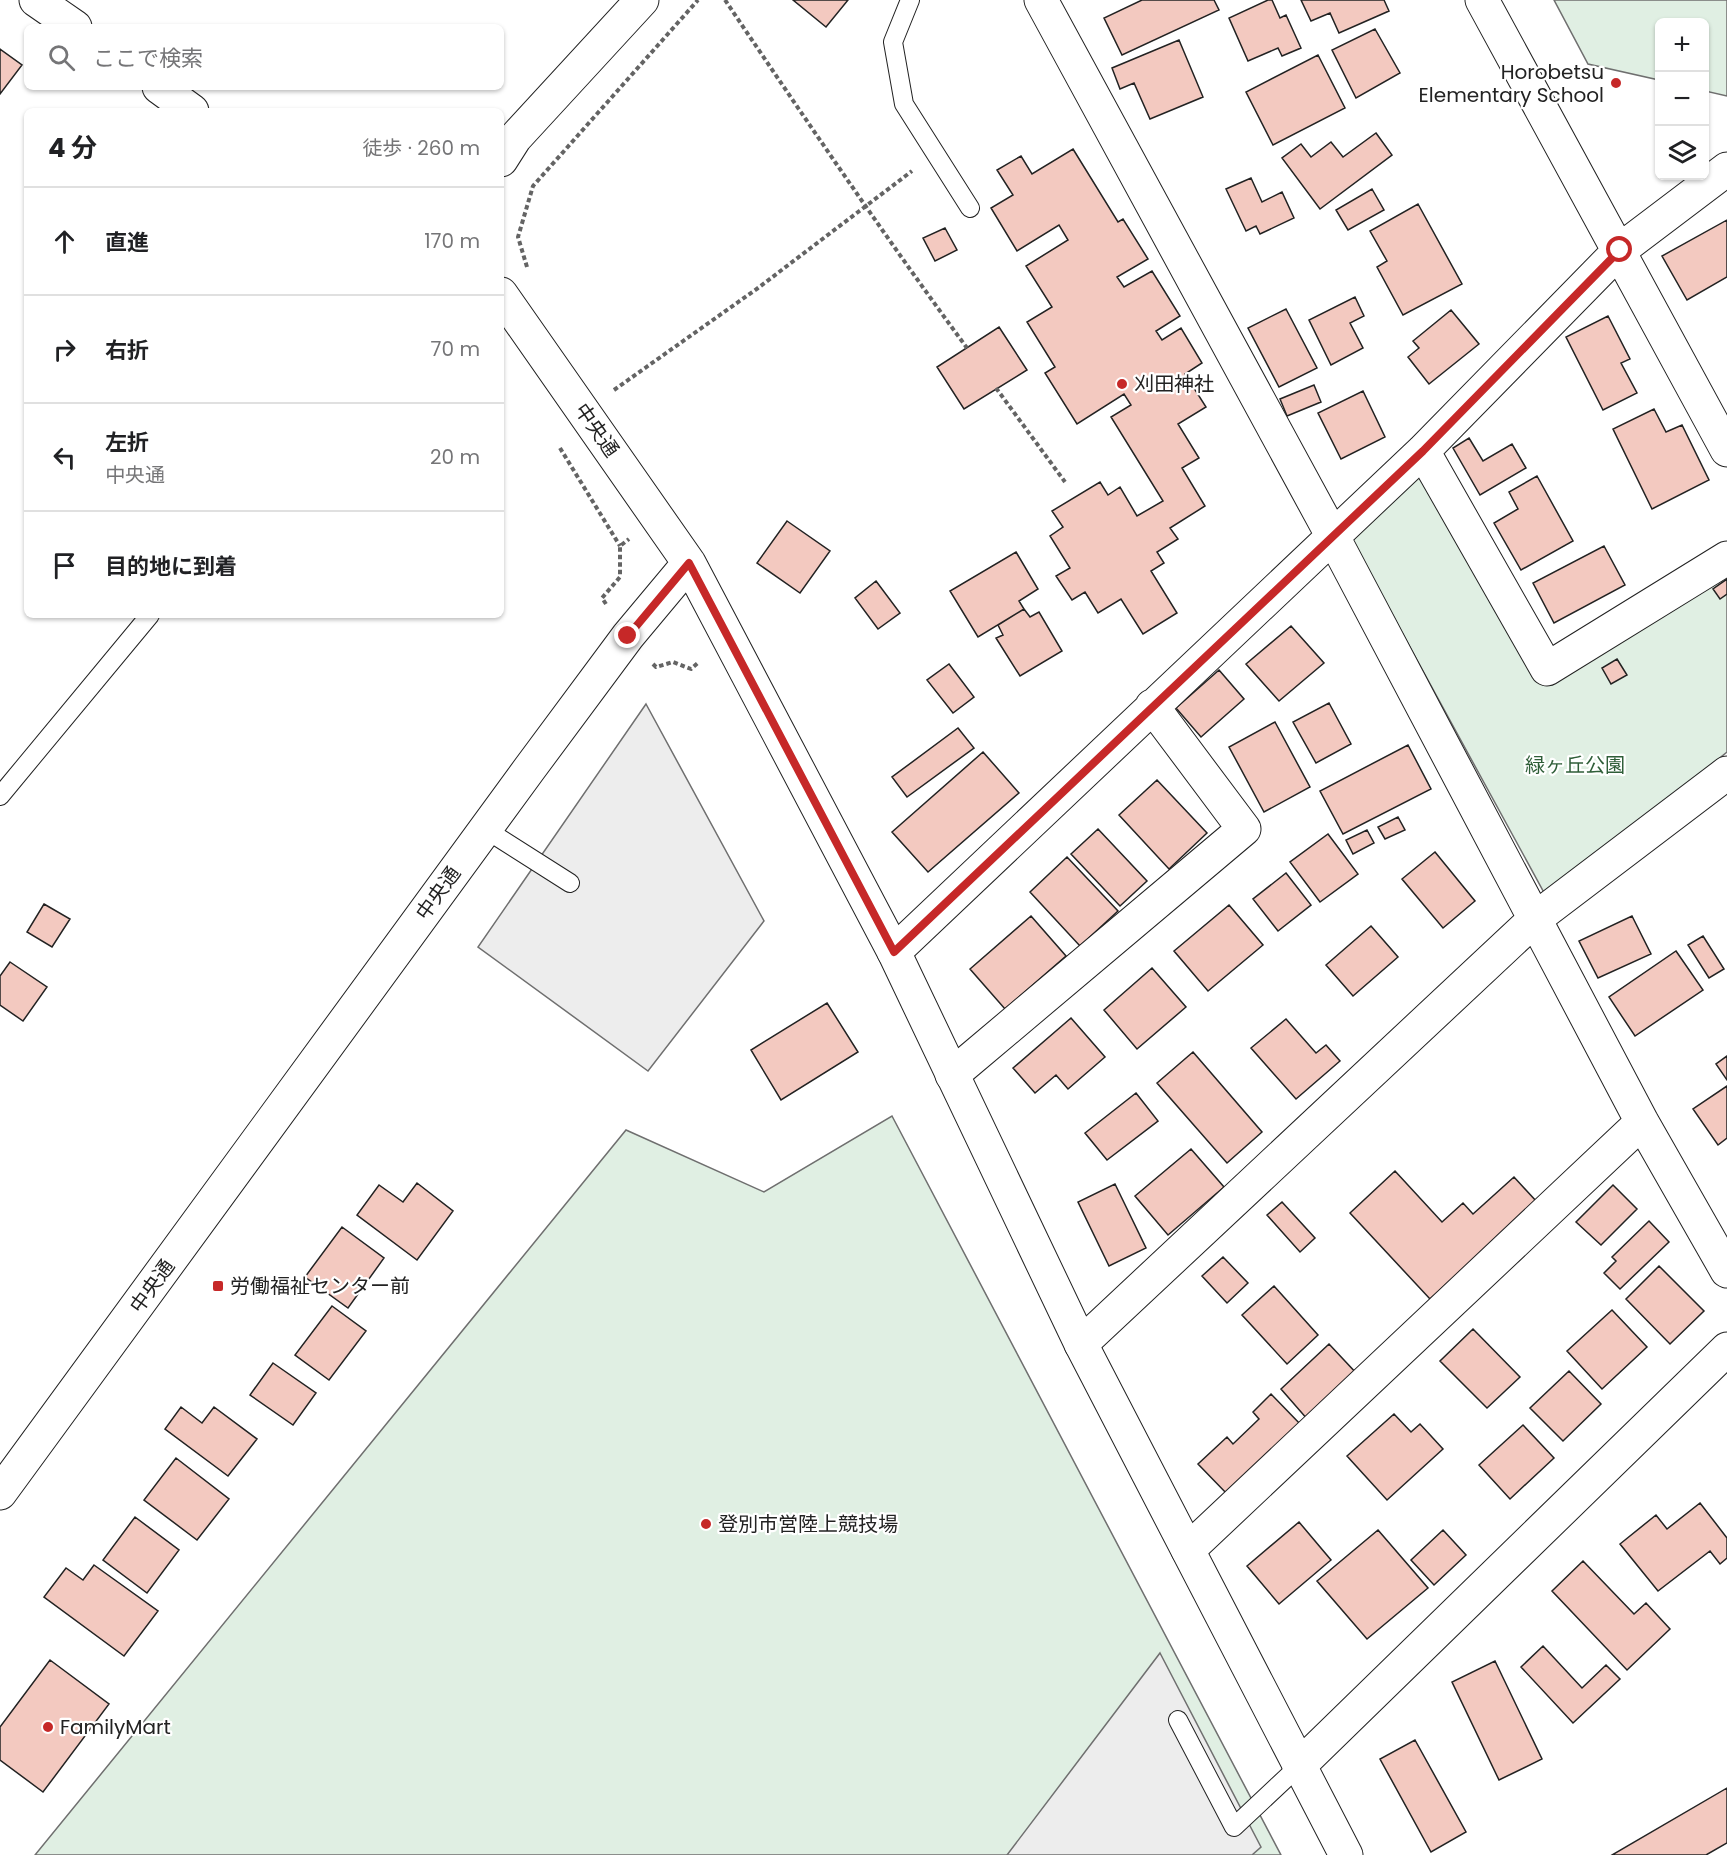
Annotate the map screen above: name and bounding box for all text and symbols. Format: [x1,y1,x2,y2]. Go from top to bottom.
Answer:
map controls [1655,18,1709,180]
button: + [1655,18,1709,72]
search box [24,24,504,90]
icon: search [45,41,78,74]
text: ここで検索 [93,43,203,74]
place label: Horobetsu Elementary School [1419,58,1604,109]
button: − [1655,72,1709,126]
marker: Horobetsu Elementary School [1609,76,1623,90]
button: layers [1655,126,1709,180]
text: 4 分 [48,130,97,166]
text: 徒歩 · 260 m [362,134,480,162]
icon: ahead [48,225,81,258]
text: 直進 [105,227,149,258]
text: 170 m [424,227,480,255]
route start [1606,236,1632,262]
icon: right [48,333,81,366]
text: 右折 [105,335,149,366]
text: 70 m [431,335,480,363]
place label: 刈田神社 [1134,370,1214,398]
marker: 刈田神社 [1115,377,1129,391]
street label: 中央通 [568,397,626,463]
text: 左折 [105,427,149,458]
icon: left [48,441,81,474]
text: 20 m [430,443,480,471]
text: 中央通 [105,461,165,489]
icon: arrive [48,549,81,582]
text: 目的地に到着 [105,551,237,582]
route end [614,622,640,648]
park label: 緑ヶ丘公園 [1525,751,1625,779]
street label: 中央通 [409,861,467,925]
street label: 中央通 [123,1254,181,1318]
place label: 労働福祉センター前 [230,1272,410,1300]
marker: 労働福祉センター前 [211,1279,225,1293]
place label: 登別市営陸上競技場 [718,1510,898,1538]
marker: 登別市営陸上競技場 [699,1517,713,1531]
place label: FamilyMart [60,1713,171,1741]
marker: FamilyMart [41,1720,55,1734]

